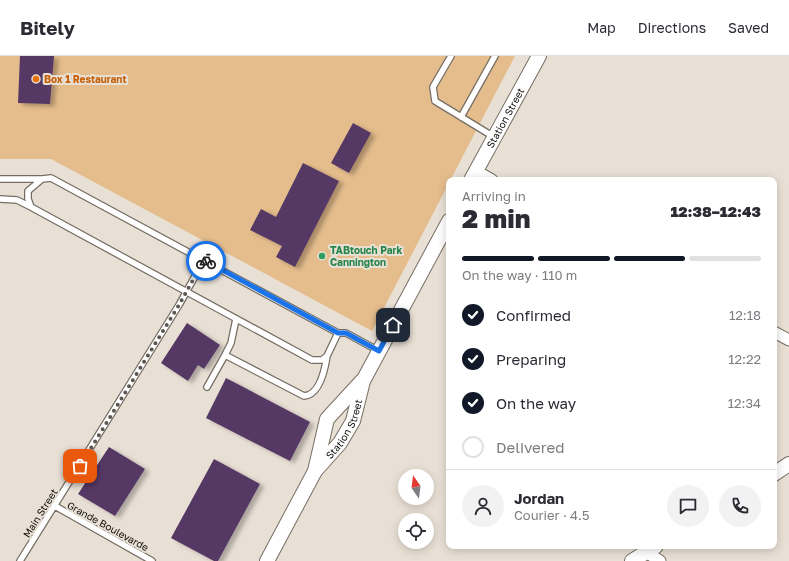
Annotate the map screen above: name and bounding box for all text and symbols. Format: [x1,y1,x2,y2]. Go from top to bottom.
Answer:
text: Bitely [20,16,75,39]
text: Map [587,19,616,36]
text: Directions [638,19,706,36]
text: Saved [728,19,769,36]
place label: Box 1 Restaurant [44,73,126,85]
marker: Box 1 Restaurant [31,74,41,84]
street label: Station Street [484,86,526,150]
text: Arriving in [462,188,526,204]
text: 12:38–12:43 [670,202,761,220]
text: 2 min [462,203,530,234]
courier [186,241,226,281]
place label: TABtouch Park Cannington [330,244,402,268]
icon: bike [195,250,217,272]
marker: TABtouch Park Cannington [317,251,327,261]
text: On the way · 110 m [462,267,577,283]
icon: check [462,304,484,326]
text: Confirmed [496,306,571,324]
text: 12:18 [729,307,761,323]
pin [376,308,410,342]
icon: home [382,314,404,336]
icon: check [462,348,484,370]
text: Preparing [496,350,566,368]
text: 12:22 [728,351,761,367]
icon: check [462,392,484,414]
text: On the way [496,394,576,412]
text: 12:34 [728,395,761,411]
street label: Station Street [323,398,364,461]
text: Delivered [496,438,564,456]
pin [63,449,97,483]
icon: bag [69,455,91,477]
north arrow [398,469,434,505]
map controls [398,469,434,549]
button: person [462,485,504,527]
button: chat [667,485,709,527]
button: phone [719,485,761,527]
street label: Main Street [20,486,60,540]
text: Jordan [514,489,564,507]
street label: Grande Boulevarde [65,499,151,553]
text: Courier · 4.5 [514,507,589,523]
button: locate [398,513,434,549]

